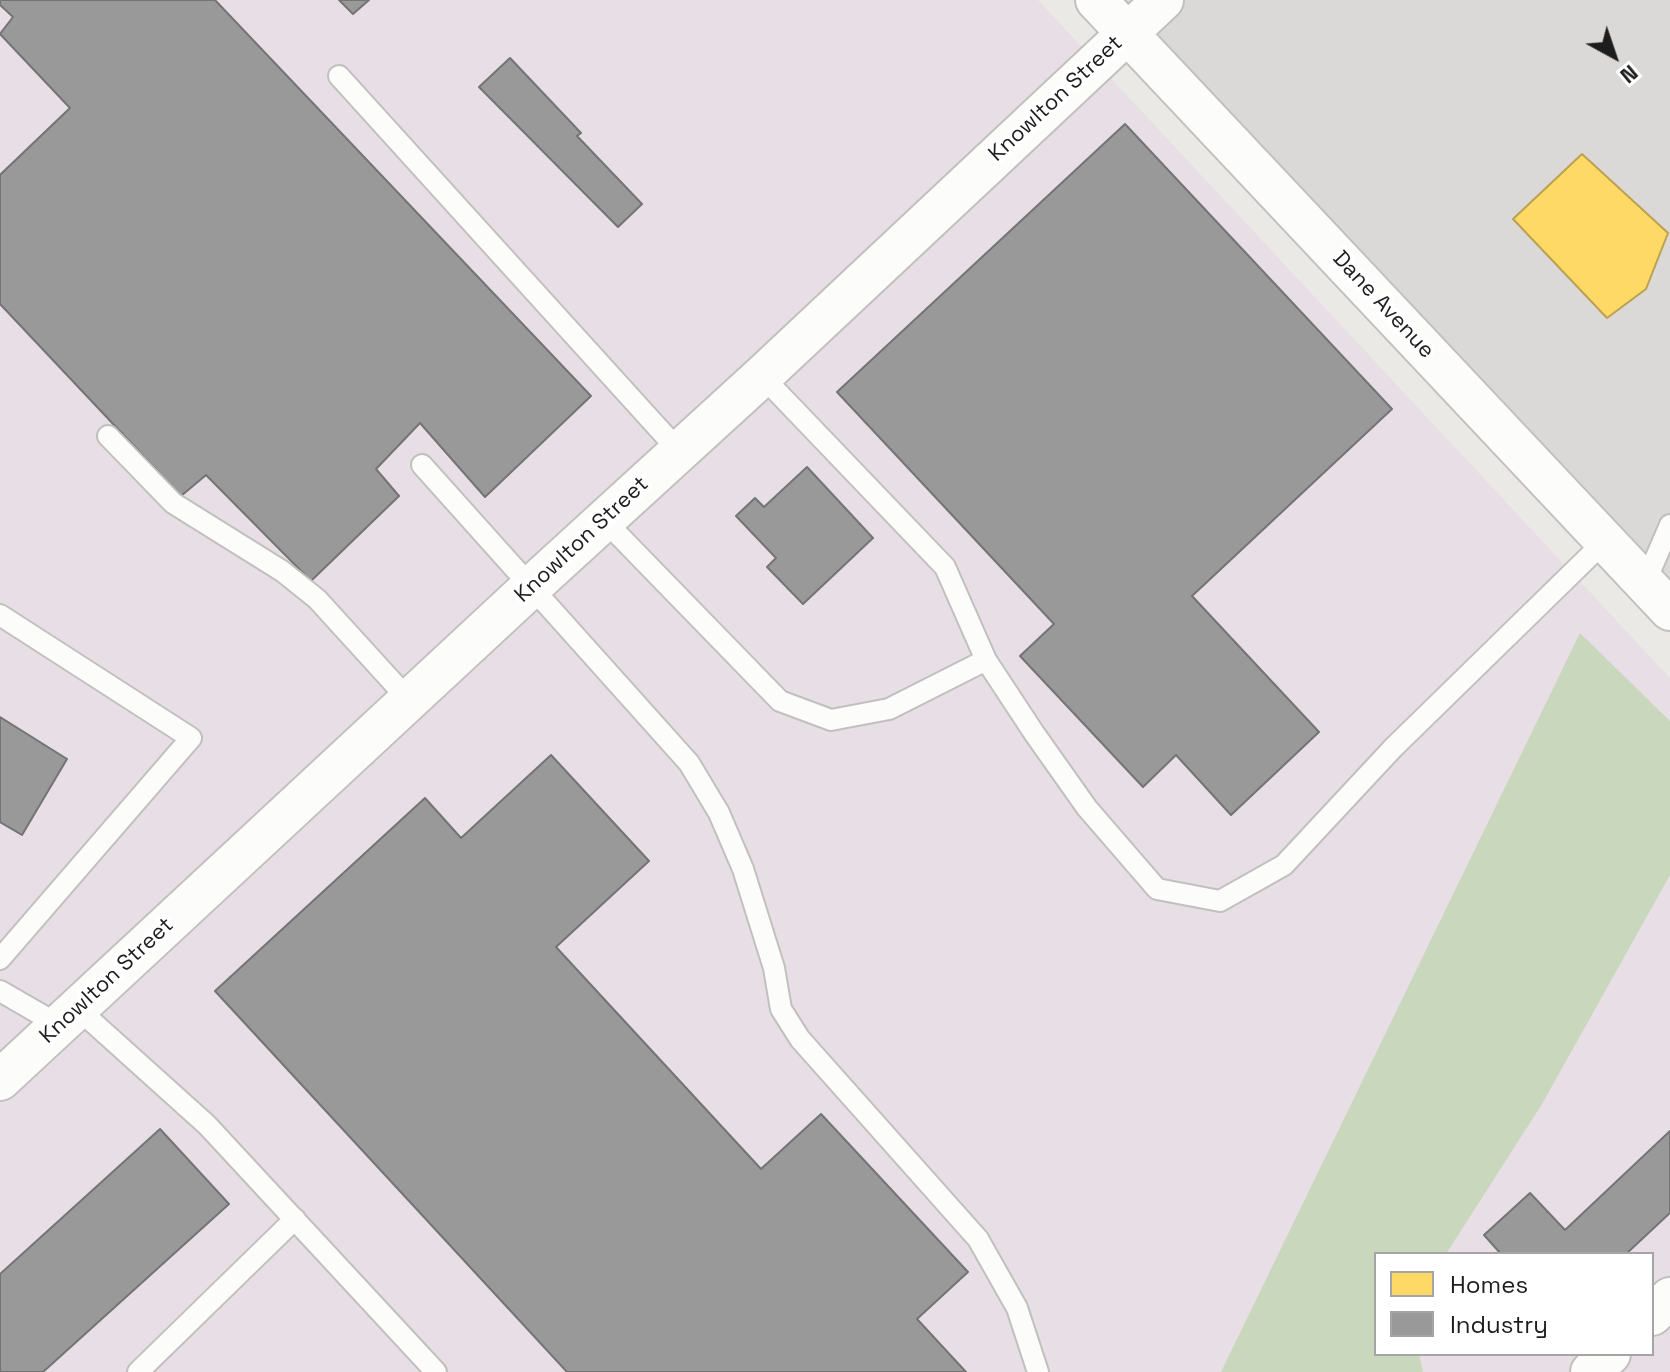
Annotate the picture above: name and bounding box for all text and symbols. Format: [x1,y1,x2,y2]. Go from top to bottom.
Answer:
north arrow [1574,16,1654,96]
street label: Knowlton Street [984,30,1128,168]
text: N [1615,59,1644,90]
street label: Dane Avenue [1327,246,1439,364]
street label: Knowlton Street [510,471,654,609]
street label: Knowlton Street [35,912,179,1050]
legend [1374,1252,1654,1356]
text: Homes [1450,1269,1528,1300]
text: Industry [1450,1309,1548,1340]

